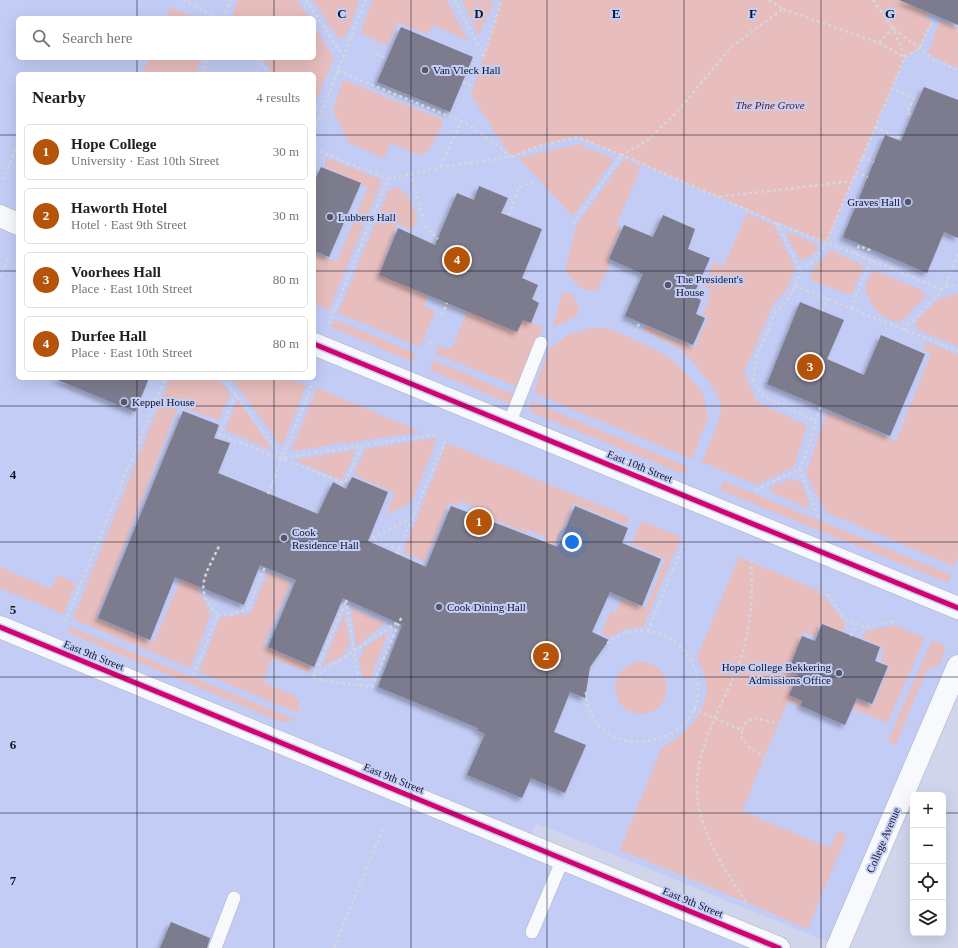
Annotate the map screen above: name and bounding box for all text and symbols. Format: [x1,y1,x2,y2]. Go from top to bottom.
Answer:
text: C [337,6,347,21]
text: D [474,6,484,21]
text: E [612,6,620,21]
text: F [749,6,757,21]
text: G [885,6,895,21]
search box [16,16,316,60]
icon: search [30,27,52,49]
text: Search here [62,30,132,46]
place label: Van Vleck Hall [433,64,501,76]
marker: Van Vleck Hall [420,65,430,75]
text: Nearby [32,88,86,107]
text: 4 results [256,90,300,105]
park label: The Pine Grove [735,99,805,111]
text: Hope College [71,136,156,152]
text: 1 [43,144,49,159]
text: 30 m [273,144,299,159]
text: University · East 10th Street [71,153,219,168]
place label: Graves Hall [847,196,900,208]
marker: Graves Hall [903,197,913,207]
text: Haworth Hotel [71,200,167,216]
text: 2 [43,208,49,223]
text: 30 m [273,208,299,223]
place label: Lubbers Hall [338,211,396,223]
marker: Lubbers Hall [325,212,335,222]
text: Hotel · East 9th Street [71,217,187,232]
pin: 4 [444,245,470,275]
text: Voorhees Hall [71,264,161,280]
text: 3 [43,272,49,287]
text: 80 m [273,272,299,287]
place label: The President's House [676,273,743,298]
marker: The President's House [663,280,673,290]
text: Place · East 10th Street [71,281,192,296]
text: Durfee Hall [71,328,146,344]
text: 4 [43,336,49,351]
text: 80 m [273,336,299,351]
text: Place · East 10th Street [71,345,192,360]
pin: 3 [797,352,823,382]
place label: Keppel House [132,396,195,408]
marker: Keppel House [119,397,129,407]
street label: East 10th Street [605,447,675,485]
text: 4 [10,467,17,482]
pin: 1 [466,507,492,537]
place label: Cook Residence Hall [292,526,359,551]
your location [562,532,582,552]
marker: Cook Residence Hall [279,533,289,543]
place label: Cook Dining Hall [447,601,526,613]
text: 5 [10,602,17,617]
marker: Cook Dining Hall [434,602,444,612]
street label: East 9th Street [62,637,126,673]
pin: 2 [533,641,559,671]
place label: Hope College Bekkering Admissions Office [722,661,831,686]
marker: Hope College Bekkering Admissions Office [834,668,844,678]
text: 6 [10,737,17,752]
street label: East 9th Street [362,760,426,796]
map controls [910,792,946,936]
button: + [910,792,946,828]
street label: College Avenue [864,805,902,874]
button: − [910,828,946,864]
button: locate [910,864,946,900]
text: 7 [10,873,17,888]
street label: East 9th Street [661,884,725,920]
button: layers [910,900,946,936]

